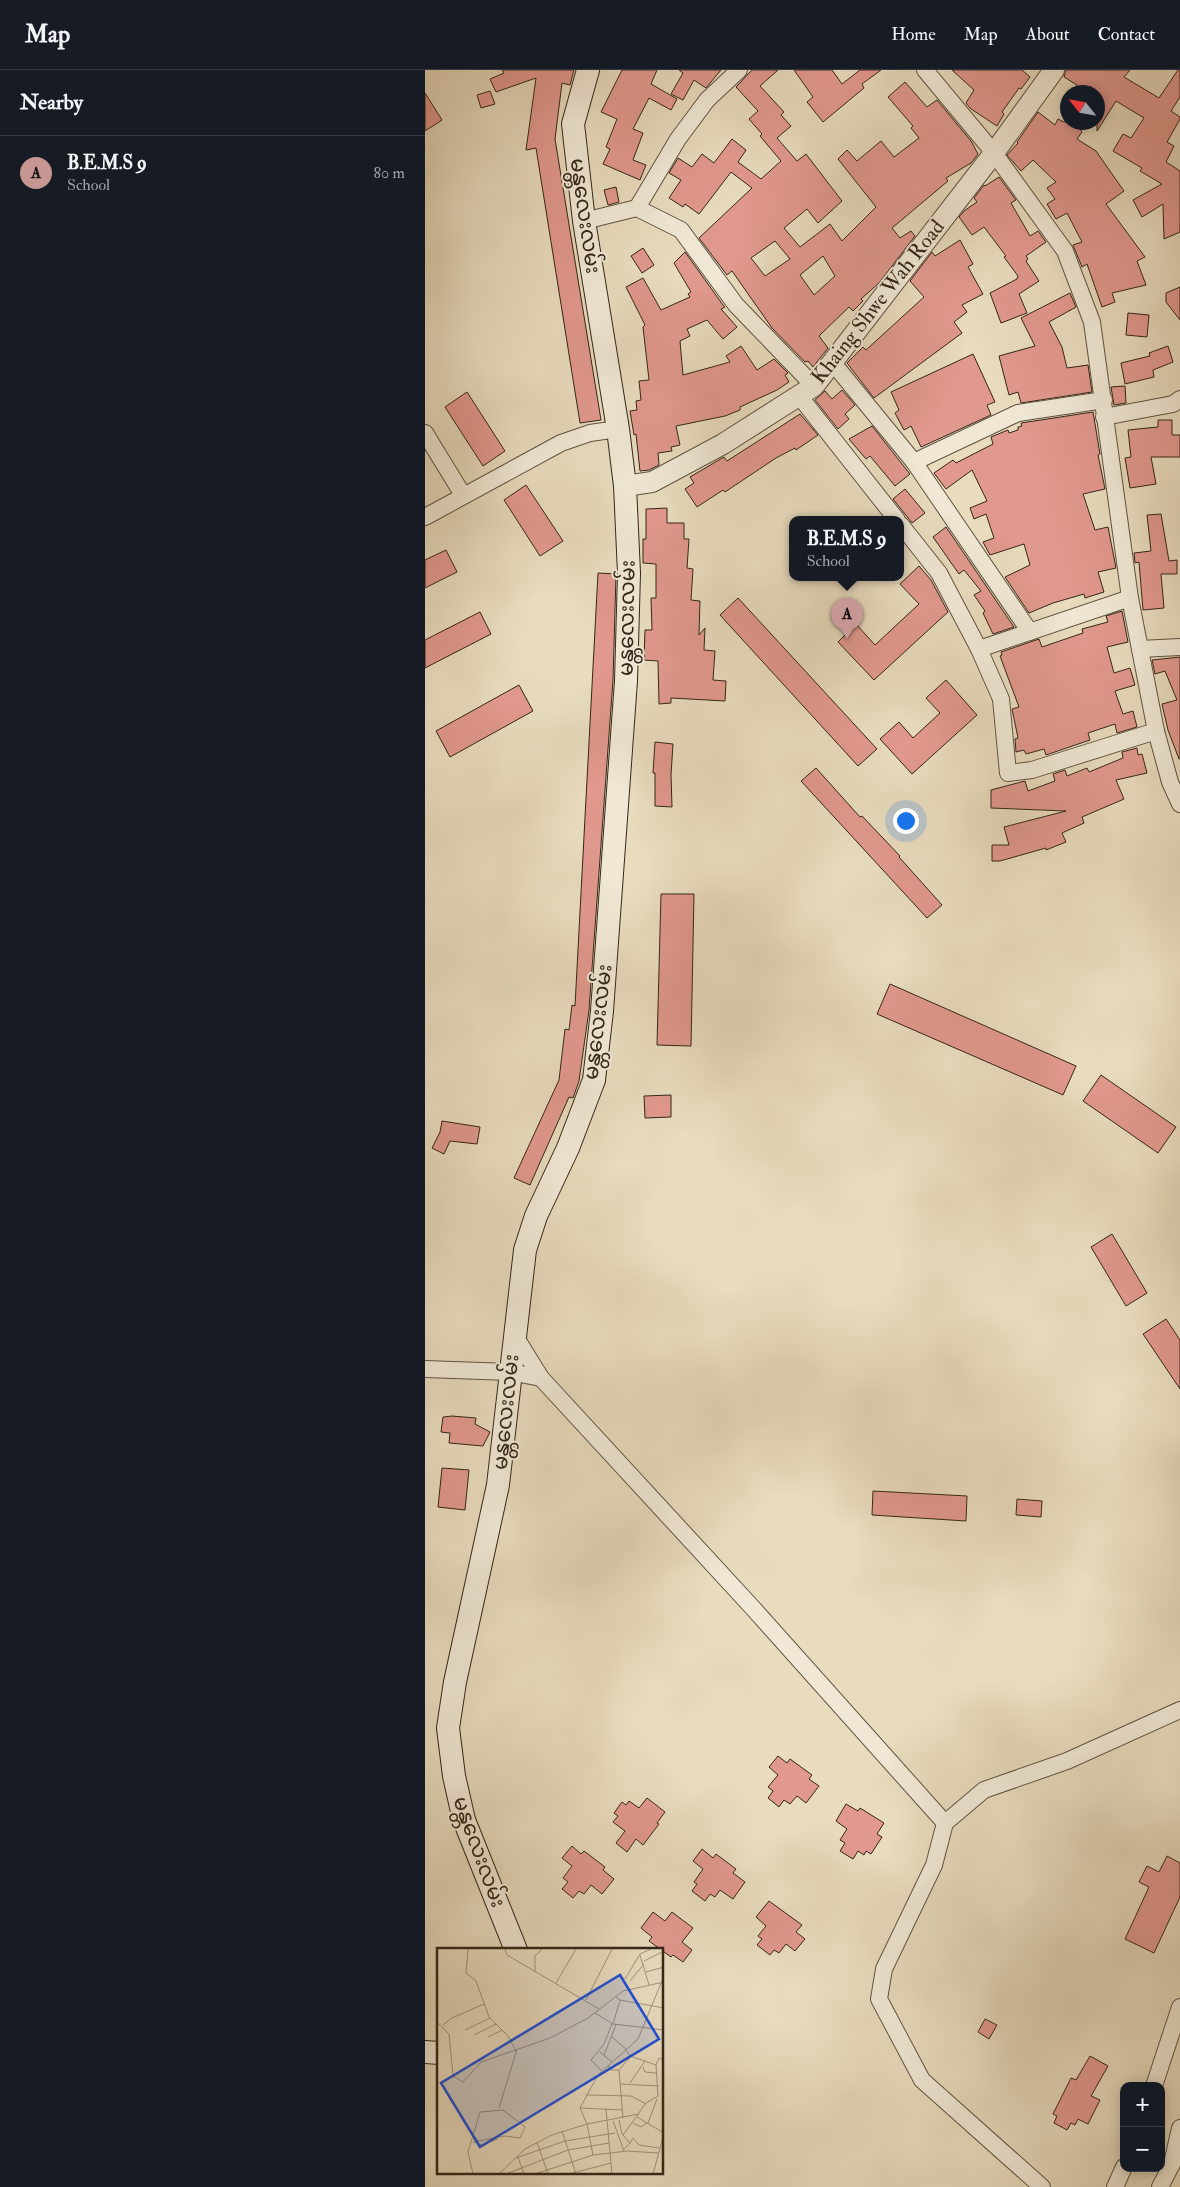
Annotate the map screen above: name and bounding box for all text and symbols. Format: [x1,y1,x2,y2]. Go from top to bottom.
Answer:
text: Map [25,19,70,50]
text: Home [891,23,936,46]
text: Map [964,23,998,46]
text: About [1026,23,1070,46]
text: Contact [1098,23,1155,46]
north arrow [1060,85,1105,130]
text: Nearby [20,89,83,116]
text: B.E.M.S 9 [67,151,147,175]
street label: မန္တလေးလမ်း [561,156,609,276]
text: A [31,163,41,183]
text: 80 m [374,163,405,183]
text: School [67,175,110,195]
street label: Khaing Shwe Wah Road [805,214,951,390]
popup [789,516,904,581]
text: B.E.M.S 9 [807,527,886,551]
text: School [807,551,850,571]
street label: မန္တလေးလမ်း [609,560,645,676]
pin: A [831,598,863,639]
your location [893,808,919,834]
street label: မန္တလေးလမ်း [575,962,621,1082]
street label: မန္တလေးလမ်း [484,1352,528,1472]
street label: မန္တလေးလမ်း [444,1792,514,1912]
inset map [437,1948,664,2174]
map controls [1120,2082,1165,2172]
button: + [1120,2082,1165,2127]
button: − [1120,2127,1165,2172]

